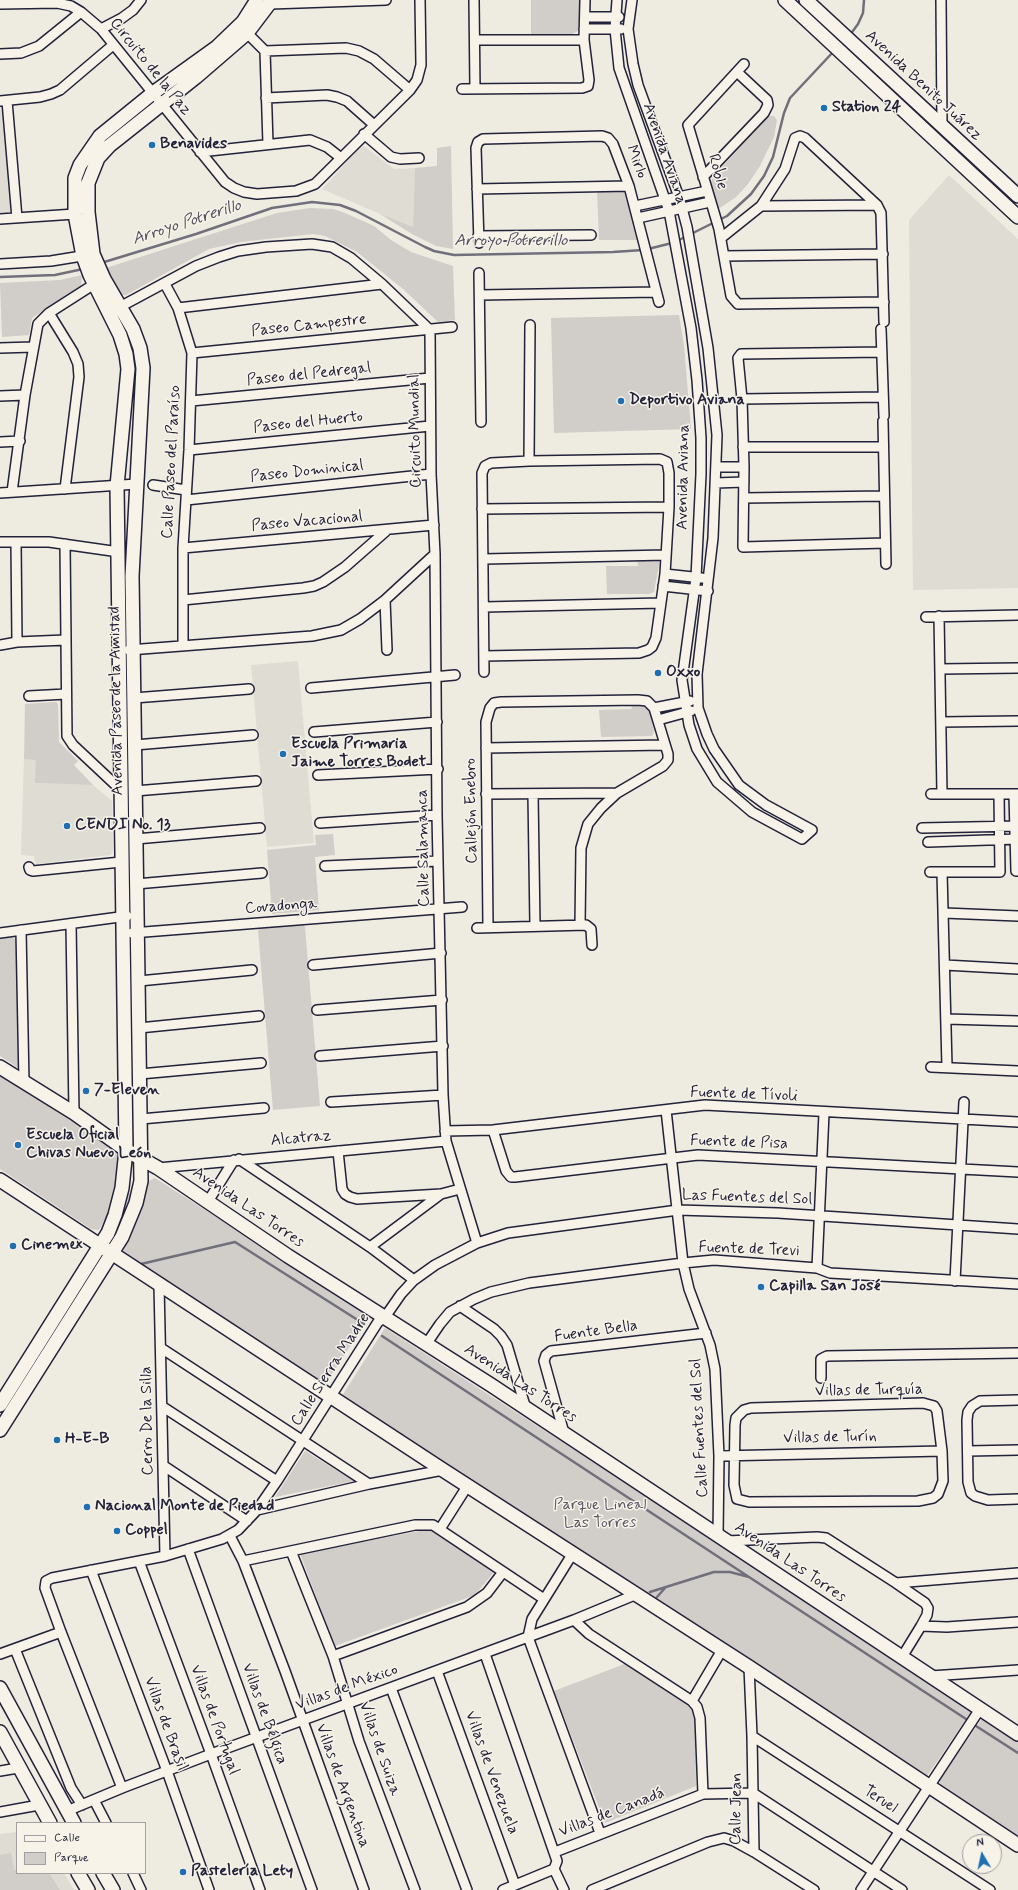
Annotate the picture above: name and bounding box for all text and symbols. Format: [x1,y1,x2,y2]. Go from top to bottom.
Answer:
street label: Circuito de la Paz [105,14,195,120]
street label: Avenida Benito Juárez [861,27,985,145]
place label: Station 24 [832,98,901,118]
street label: Avenida Aviana [638,101,690,207]
marker: Station 24 [819,103,829,113]
place label: Benavides [160,135,227,155]
marker: Benavides [147,140,157,150]
street label: Mirlo [621,143,651,181]
street label: Roble [703,152,731,192]
water label: Arroyo Potrerillo [130,196,244,250]
water label: Arroyo Potrerillo [454,231,568,251]
street label: Paseo Campestre [250,310,368,342]
street label: Paseo del Pedregal [246,359,372,391]
street label: Circuito Mundial [405,374,427,488]
street label: Calle Paseo del Paraíso [158,385,186,539]
place label: Deportivo Aviana [629,391,745,411]
marker: Deportivo Aviana [616,396,626,406]
street label: Paseo del Huerto [252,408,364,438]
street label: Avenida Aviana [673,424,695,530]
street label: Paseo Dominical [249,457,365,487]
street label: Paseo Vacacional [250,508,364,536]
street label: Avenida Paseo de la Amistad [106,606,128,796]
place label: Oxxo [666,663,700,683]
marker: Oxxo [653,668,663,678]
place label: Escuela Primaria Jaime Torres Bodet [291,735,426,773]
marker: Escuela Primaria Jaime Torres Bodet [278,749,288,759]
street label: Callejón Enebro [461,758,483,864]
street label: Calle Salamanca [413,789,435,907]
place label: CENDI No. 13 [75,816,171,836]
marker: CENDI No. 13 [62,821,72,831]
street label: Covadonga [244,895,318,919]
place label: 7-Eleven [94,1081,160,1101]
street label: Fuente de Tívoli [690,1084,798,1106]
marker: 7-Eleven [81,1086,91,1096]
place label: Escuela Oficial Chivas Nuevo León [26,1126,151,1164]
street label: Alcatraz [270,1127,332,1151]
street label: Fuente de Pisa [690,1132,788,1154]
marker: Escuela Oficial Chivas Nuevo León [13,1140,23,1150]
street label: Avenida Las Torres [189,1164,307,1252]
street label: Las Fuentes del Sol [681,1186,813,1210]
place label: Cinemex [21,1236,83,1256]
street label: Fuente de Trevi [698,1239,800,1261]
marker: Cinemex [8,1241,18,1251]
place label: Capilla San José [769,1277,880,1297]
marker: Capilla San José [756,1282,766,1292]
street label: Calle Sierra Madre [287,1310,375,1430]
street label: Fuente Bella [553,1317,639,1347]
street label: Avenida Las Torres [460,1340,580,1428]
street label: Calle Fuentes del Sol [687,1358,713,1498]
street label: Cerro De la Silla [137,1366,159,1476]
street label: Villas de Turquía [815,1380,923,1402]
street label: Villas de Turín [783,1428,877,1448]
place label: H-E-B [65,1430,109,1450]
marker: H-E-B [52,1435,62,1445]
park label: Parque Lineal Las Torres [554,1496,646,1534]
place label: Nacional Monte de Piedad [95,1497,274,1517]
marker: Nacional Monte de Piedad [82,1502,92,1512]
street label: Avenida Las Torres [731,1519,849,1607]
place label: Coppel [125,1521,168,1541]
marker: Coppel [112,1526,122,1536]
street label: Villas de Bélgica [237,1661,291,1767]
street label: Villas de México [293,1661,401,1715]
street label: Villas de Portugal [185,1663,243,1777]
street label: Villas de Brasil [139,1674,191,1774]
street label: Villas de Suiza [354,1699,404,1799]
street label: Villas de Venezuela [460,1709,522,1837]
street label: Villas de Argentina [311,1721,373,1851]
street label: Calle Jean [727,1773,747,1845]
street label: Teruel [859,1782,901,1818]
street label: Villas de Canadá [556,1784,668,1842]
legend [16,1822,146,1874]
text: Calle [54,1830,80,1846]
north arrow [962,1834,1002,1874]
text: N [976,1836,985,1851]
text: Parque [54,1850,89,1866]
place label: Pastelería Lety [191,1862,293,1882]
marker: Pastelería Lety [178,1867,188,1877]

